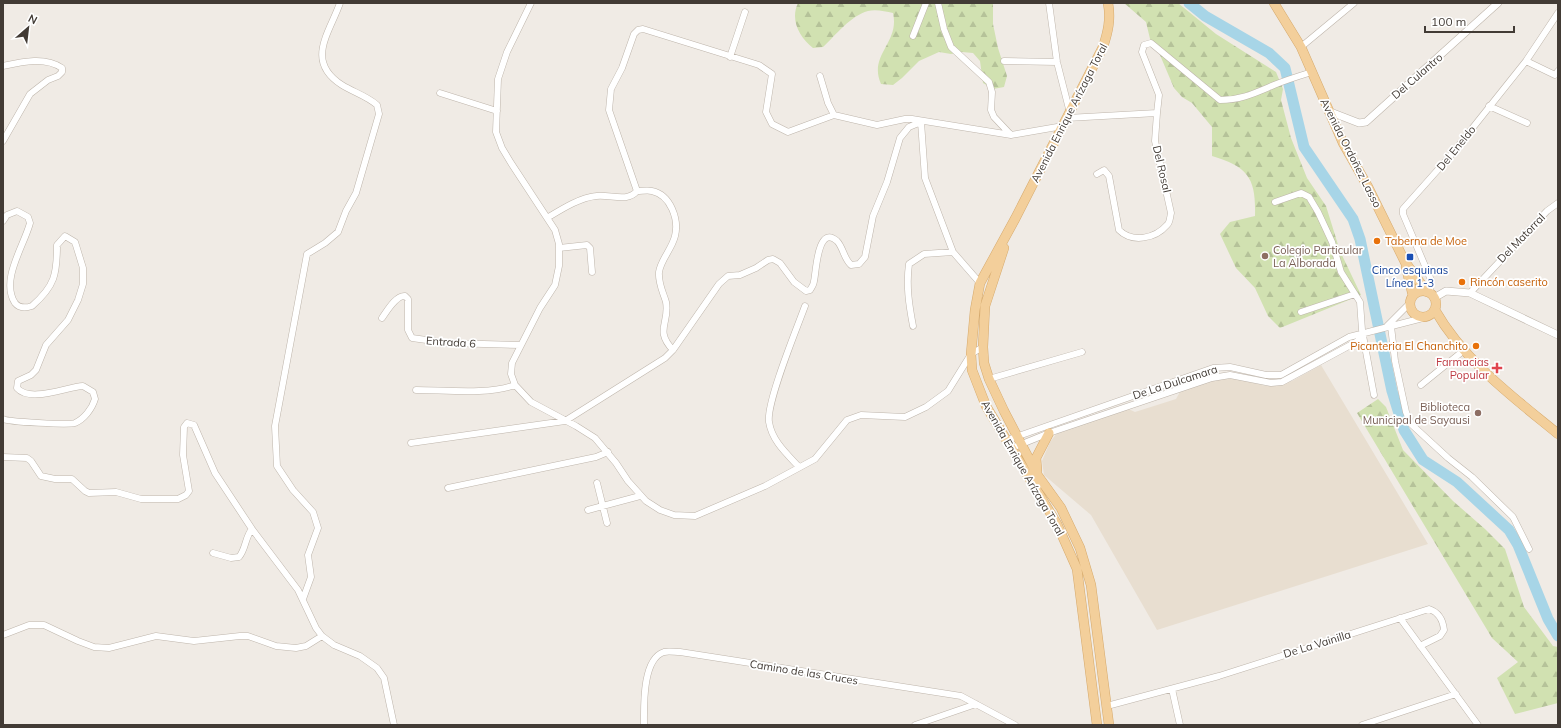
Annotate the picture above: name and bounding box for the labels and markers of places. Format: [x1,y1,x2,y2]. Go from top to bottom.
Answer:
place label: Taberna de Moe [1385,234,1467,248]
marker: Taberna de Moe [1372,236,1382,246]
place label: Colegio Particular La Alborada [1273,243,1363,270]
marker: Colegio Particular La Alborada [1260,251,1270,261]
marker: Cinco esquinas Línea 1-3 [1405,252,1415,262]
place label: Cinco esquinas Línea 1-3 [1372,263,1448,290]
place label: Rincón caserito [1470,275,1548,289]
marker: Rincón caserito [1457,277,1467,287]
place label: Picanteria El Chanchito [1350,339,1468,353]
marker: Picanteria El Chanchito [1471,341,1481,351]
place label: Farmacias Popular [1436,355,1489,382]
marker: Farmacias Popular [1492,363,1502,373]
place label: Biblioteca Municipal de Sayausi [1363,400,1470,427]
marker: Biblioteca Municipal de Sayausi [1473,408,1483,418]

